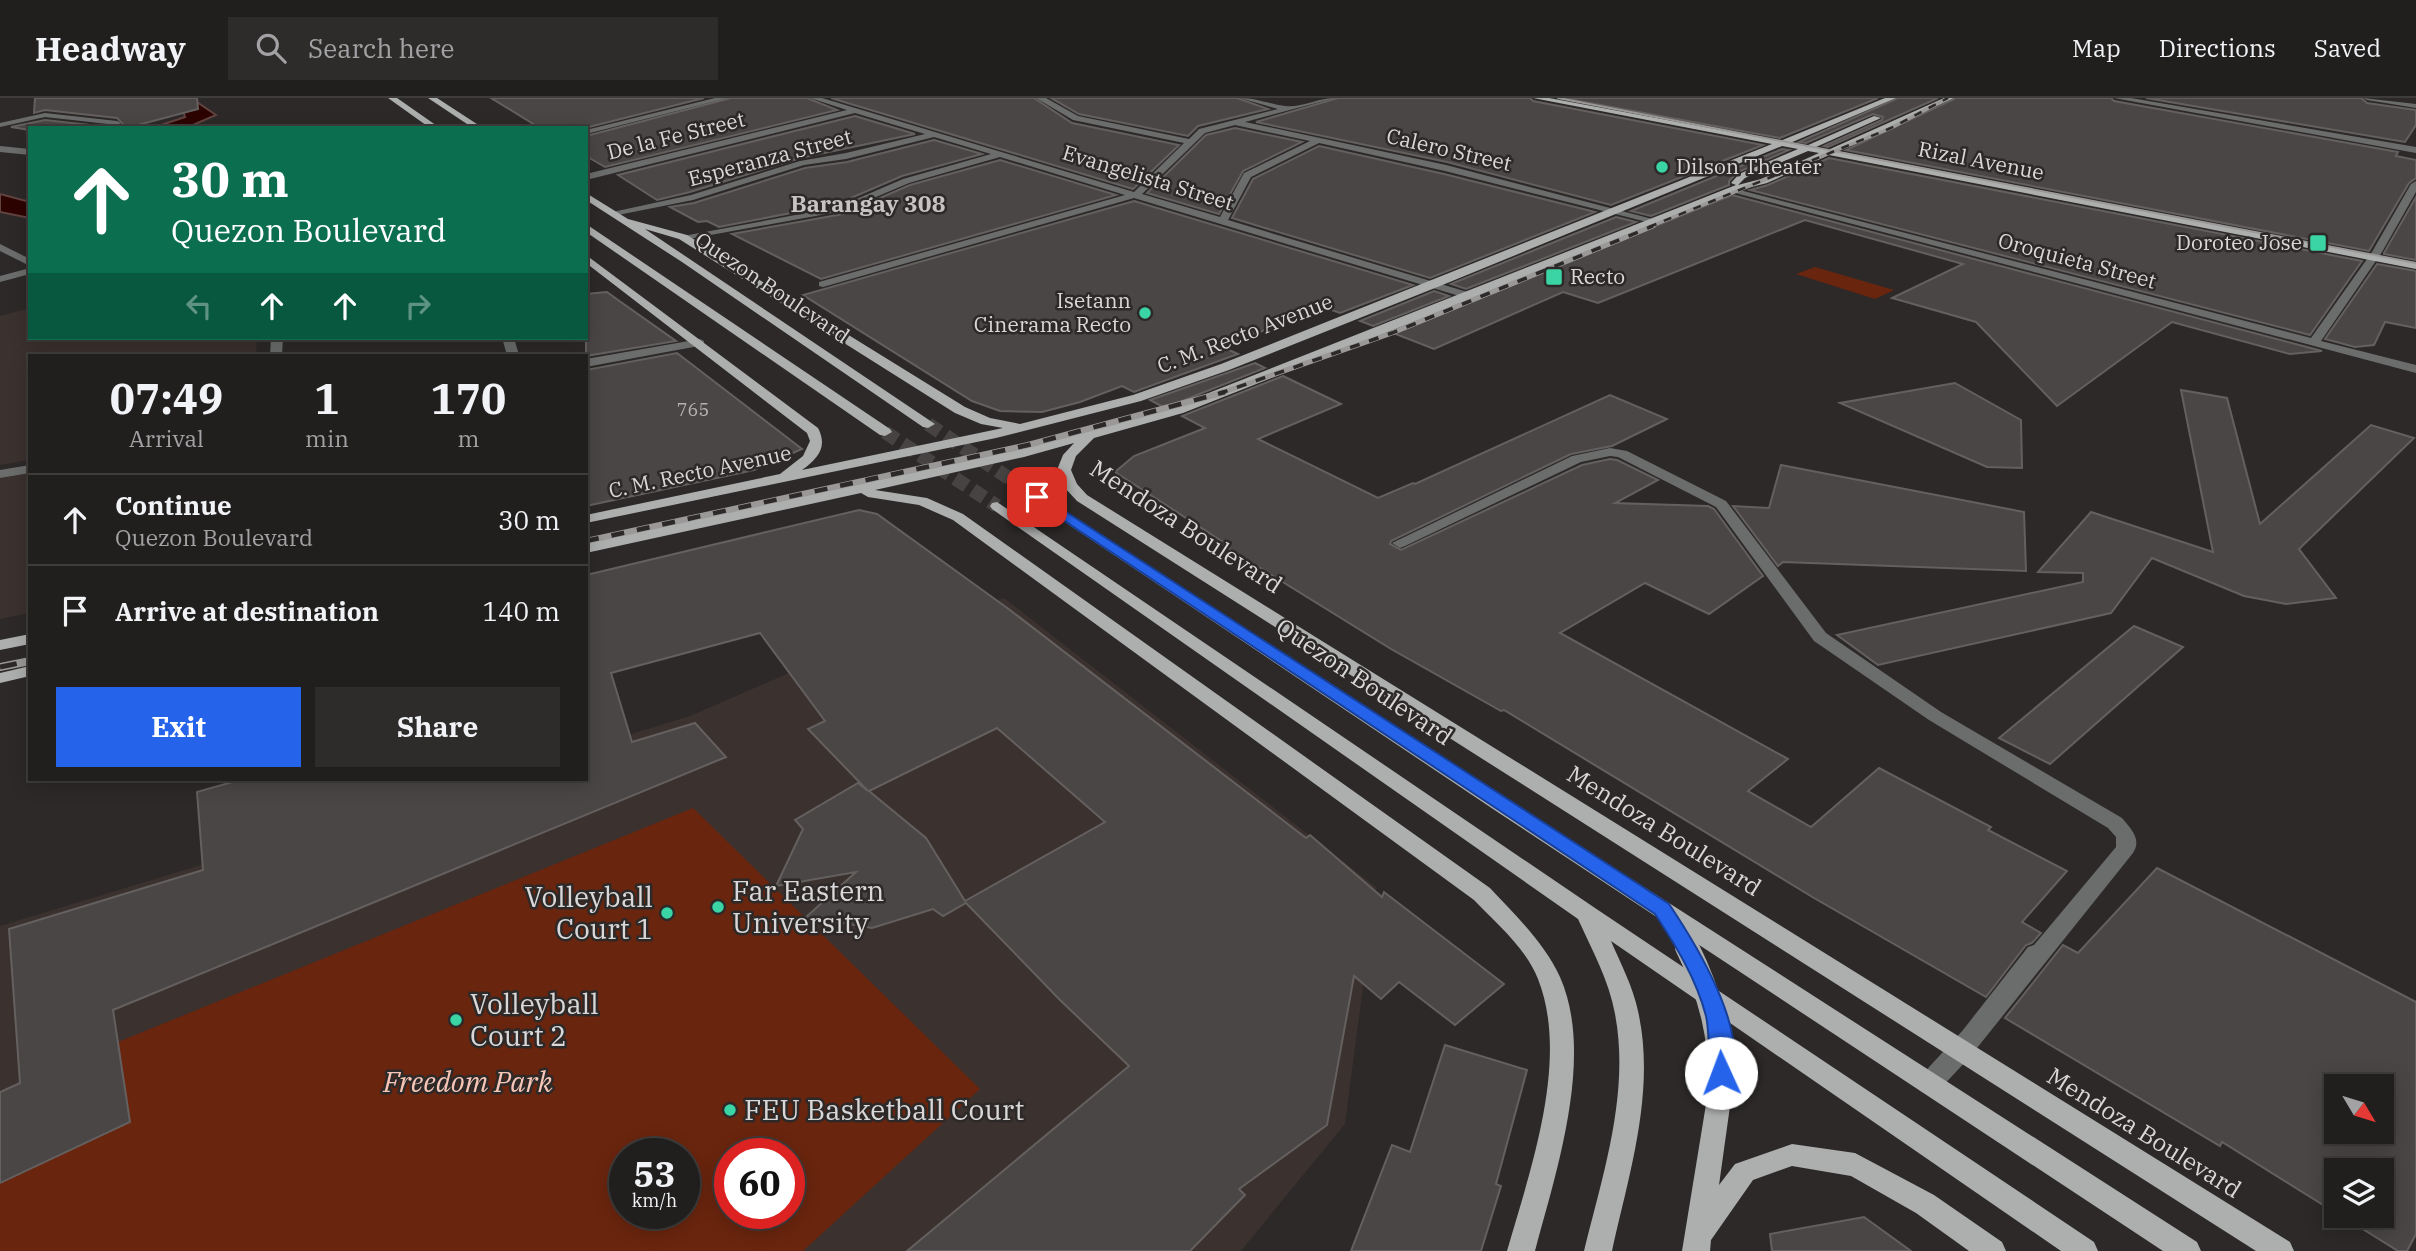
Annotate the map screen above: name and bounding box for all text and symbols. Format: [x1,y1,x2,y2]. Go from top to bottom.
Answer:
search box [228,17,718,80]
text: Headway [35,27,186,70]
icon: search [252,29,290,67]
text: Search here [308,31,454,65]
text: Map [2072,32,2121,64]
text: Directions [2159,32,2276,64]
text: Saved [2314,32,2381,64]
street label: De la Fe Street [604,104,748,166]
street label: Calero Street [1384,121,1514,177]
street label: Esperanza Street [685,122,855,192]
street label: Rizal Avenue [1916,134,2047,186]
street label: Evangelista Street [1059,138,1237,216]
text: 30 m [171,147,289,210]
place label: Dilson Theater [1676,152,1822,180]
icon: ahead [56,154,147,245]
marker: Dilson Theater [1654,159,1670,175]
district label: Barangay 308 [791,188,945,218]
text: Quezon Boulevard [171,209,446,251]
street label: Quezon Boulevard [690,225,855,349]
street label: Oroquieta Street [1995,225,2159,295]
place label: Doroteo Jose [2176,228,2302,256]
marker: Doroteo Jose [2308,233,2328,253]
place label: Recto [1570,262,1625,290]
marker: Recto [1544,267,1564,287]
place label: Isetann Cinerama Recto [974,286,1131,338]
icon: left [180,287,218,325]
icon: ahead [253,287,291,325]
icon: ahead [326,287,364,325]
icon: right [399,287,437,325]
street label: C. M. Recto Avenue [1153,287,1336,379]
marker: Isetann Cinerama Recto [1137,305,1153,321]
text: 07:49 [110,371,223,426]
text: 1 [314,371,340,426]
text: 170 [431,371,506,426]
house number: 765 [677,398,709,421]
text: Arrival [129,423,204,453]
text: min [305,423,349,453]
text: m [457,423,479,453]
street label: C. M. Recto Avenue [606,438,794,504]
street label: Mendoza Boulevard [1084,452,1289,600]
pin [1007,467,1067,527]
icon: arrive [1018,478,1056,516]
text: Continue [115,488,232,522]
icon: ahead [56,501,94,539]
text: 30 m [498,503,560,537]
text: Quezon Boulevard [115,522,313,552]
icon: arrive [56,592,94,630]
text: Arrive at destination [115,594,379,628]
text: 140 m [482,594,560,628]
street label: Quezon Boulevard [1270,610,1459,752]
button: Exit [56,687,301,767]
button: Share [315,687,560,767]
street label: Mendoza Boulevard [1561,757,1768,903]
place label: Far Eastern University [732,872,885,941]
place label: Volleyball Court 1 [524,878,653,947]
marker: Far Eastern University [710,899,726,915]
marker: Volleyball Court 1 [659,905,675,921]
place label: Volleyball Court 2 [470,985,599,1054]
marker: Volleyball Court 2 [448,1012,464,1028]
position arrow [1684,1036,1758,1110]
street label: Mendoza Boulevard [2041,1059,2248,1205]
park label: Freedom Park [382,1063,553,1100]
north arrow [2324,1074,2394,1144]
map controls [2324,1074,2394,1228]
place label: FEU Basketball Court [744,1091,1024,1128]
marker: FEU Basketball Court [722,1102,738,1118]
speed limit sign: 60 [714,1138,805,1229]
text: 53 [633,1151,676,1197]
button: layers [2324,1158,2394,1228]
text: km/h [632,1189,677,1212]

